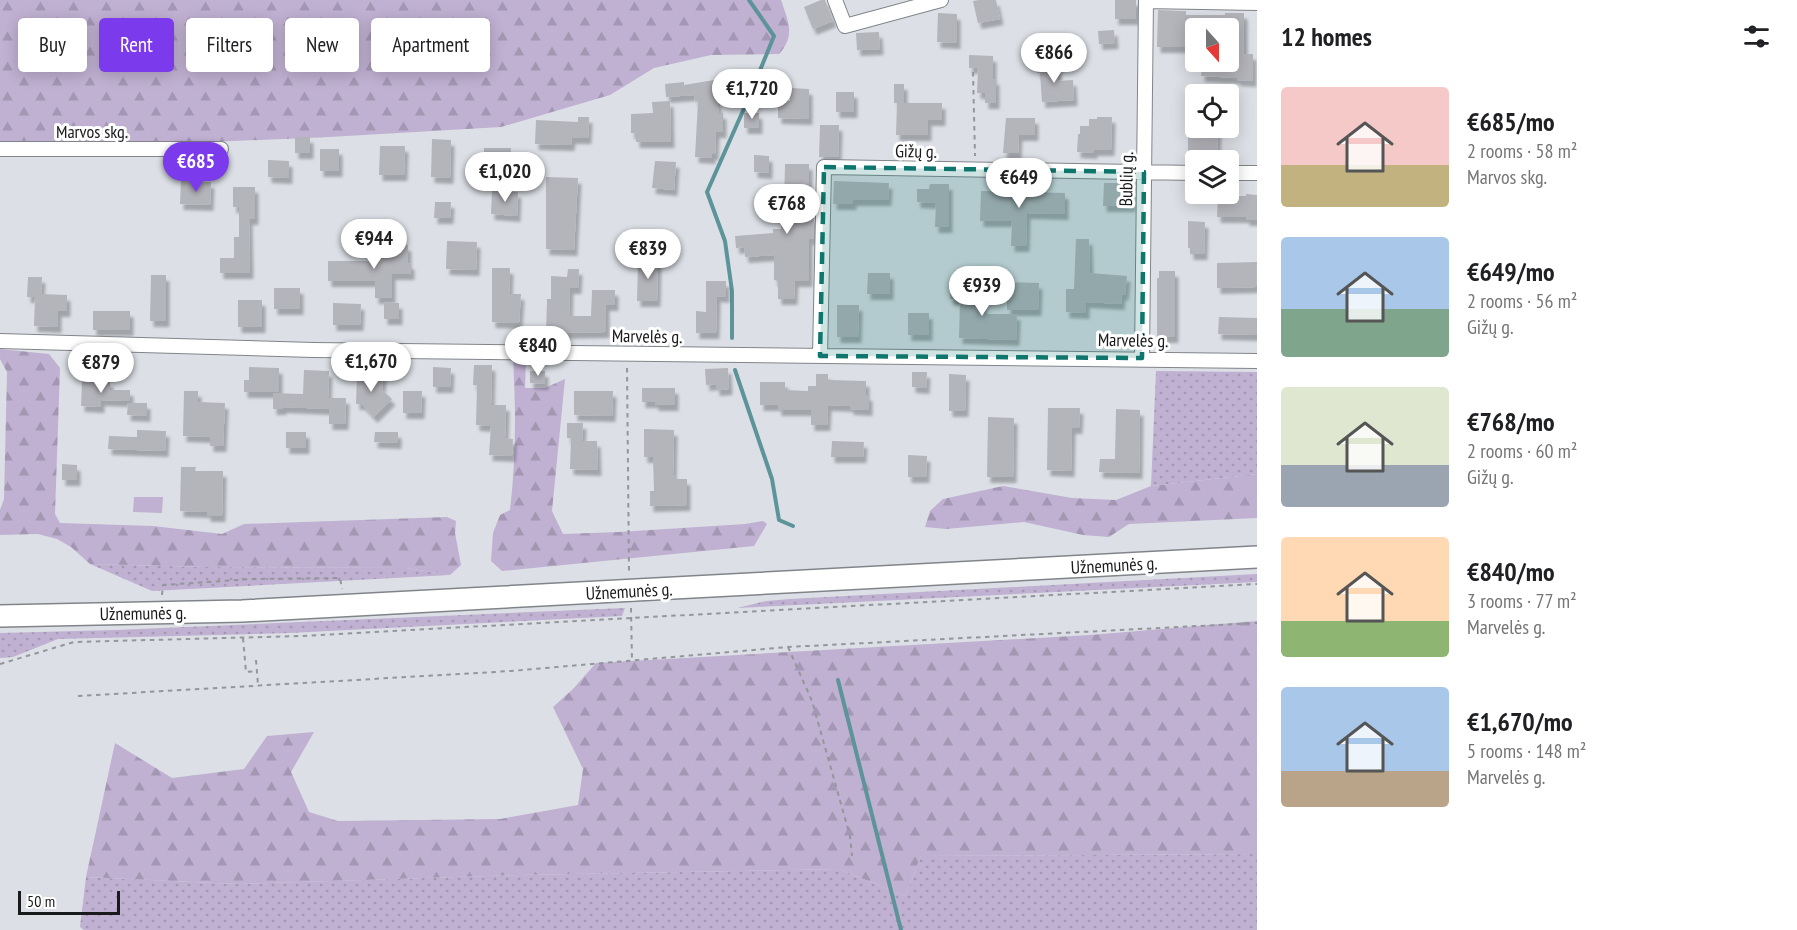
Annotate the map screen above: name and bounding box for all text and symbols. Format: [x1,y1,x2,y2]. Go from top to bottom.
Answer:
chip: Buy [18,18,87,72]
chip: Rent [99,18,174,72]
chip: Filters [186,18,273,72]
chip: New [285,18,359,72]
chip: Apartment [371,18,490,72]
north arrow [1185,18,1239,72]
map controls [1185,18,1239,204]
text: 12 homes [1281,20,1372,53]
icon: filters [1740,20,1773,53]
pin: €866 [1018,33,1090,84]
text: €866 [1035,39,1073,65]
pin: €1,720 [703,69,801,120]
text: €1,720 [726,75,778,101]
button: locate [1185,84,1239,138]
text: €685/mo [1467,105,1555,138]
icon: home [1329,111,1401,183]
street label: Marvos skg. [56,120,128,143]
text: 2 rooms · 58 m² [1467,138,1577,164]
street label: Gižų g. [895,139,937,163]
pin: €685 [160,142,232,193]
text: €685 [177,148,215,174]
button: layers [1185,150,1239,204]
street label: Bublių g. [1114,151,1138,207]
pin: €1,020 [456,152,554,203]
text: €1,020 [479,158,531,184]
pin: €649 [983,158,1055,209]
text: €649 [1000,164,1038,190]
text: Marvos skg. [1467,164,1547,190]
pin: €768 [751,184,823,235]
text: €768 [768,190,806,216]
pin: €944 [338,219,410,270]
text: €944 [355,225,393,251]
pin: €839 [612,229,684,280]
text: €839 [629,235,667,261]
text: €649/mo [1467,255,1555,288]
icon: home [1329,261,1401,333]
pin: €939 [946,266,1018,317]
text: €939 [963,272,1001,298]
text: 2 rooms · 56 m² [1467,288,1577,314]
text: Gižų g. [1467,314,1514,340]
street label: Marvelės g. [612,324,682,348]
pin: €840 [502,326,574,377]
street label: Marvelės g. [1098,328,1168,352]
text: €840 [519,332,557,358]
pin: €1,670 [322,342,420,393]
pin: €879 [65,343,137,394]
text: €1,670 [345,348,397,374]
text: €879 [82,349,120,375]
text: €768/mo [1467,405,1555,438]
icon: home [1329,411,1401,483]
text: 2 rooms · 60 m² [1467,438,1577,464]
text: Gižų g. [1467,464,1514,490]
street label: Užnemunės g. [1070,551,1158,579]
text: €840/mo [1467,555,1555,588]
icon: home [1329,561,1401,633]
street label: Užnemunės g. [585,577,673,605]
text: 3 rooms · 77 m² [1467,588,1577,614]
street label: Užnemunės g. [99,601,187,625]
text: Marvelės g. [1467,614,1545,640]
text: €1,670/mo [1467,705,1573,738]
icon: home [1329,711,1401,783]
text: 5 rooms · 148 m² [1467,738,1586,764]
text: Marvelės g. [1467,764,1545,790]
scale bar [18,888,120,916]
text: 50 m [27,891,55,911]

